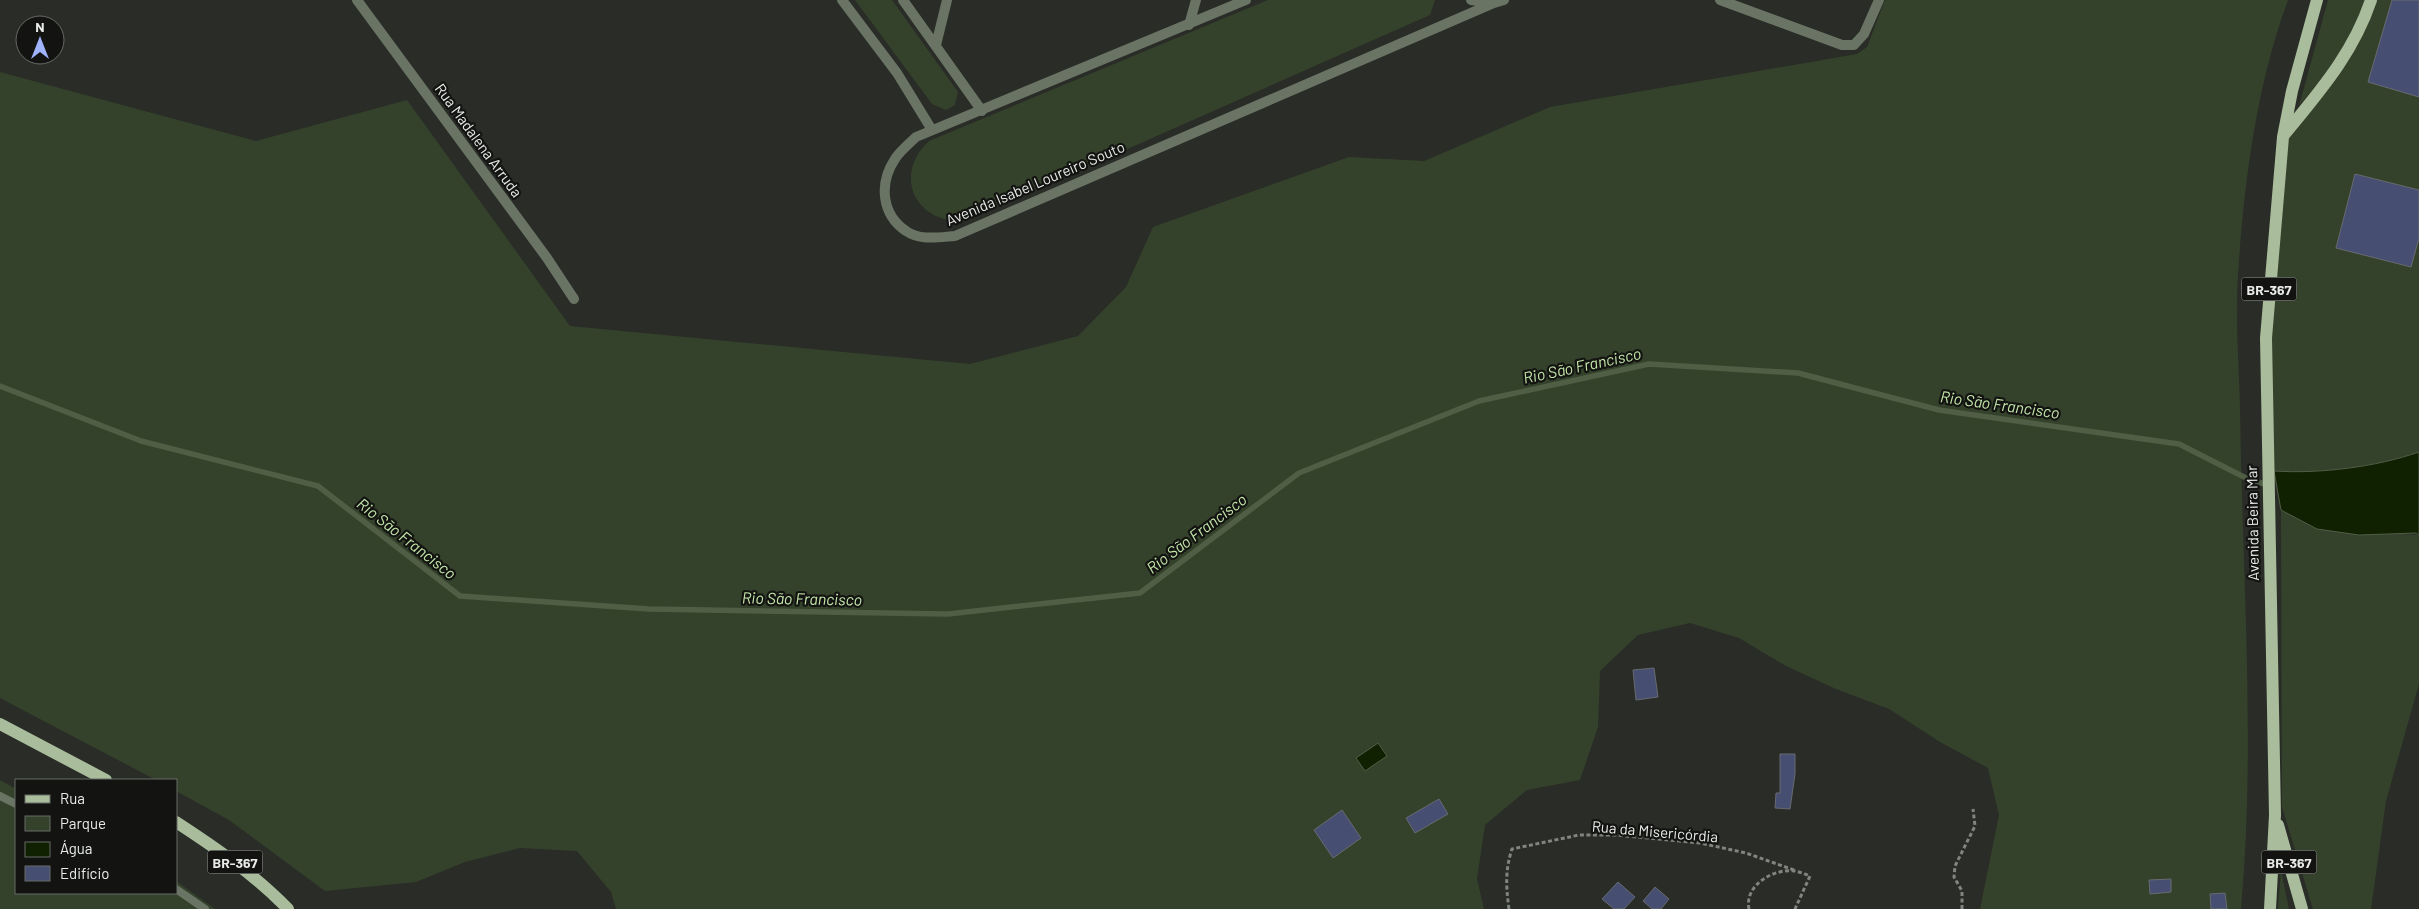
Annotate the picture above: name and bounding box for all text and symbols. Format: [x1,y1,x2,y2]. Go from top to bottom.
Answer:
north arrow [15,15,65,65]
text: N [35,18,45,35]
street label: Rua Madalena Arruda [432,80,526,200]
street label: Avenida Isabel Loureiro Souto [943,137,1127,229]
road number: BR-367 [2242,278,2296,300]
water label: Rio São Francisco [1521,343,1643,387]
water label: Rio São Francisco [1939,386,2061,422]
street label: Avenida Beira Mar [2242,465,2262,581]
water label: Rio São Francisco [1142,489,1250,577]
water label: Rio São Francisco [354,493,460,583]
water label: Rio São Francisco [742,587,862,609]
legend [15,779,178,894]
text: Rua [60,789,85,807]
text: Parque [60,814,106,832]
street label: Rua da Misericórdia [1591,817,1719,845]
text: Água [60,839,93,857]
road number: BR-367 [208,850,262,874]
road number: BR-367 [2262,850,2316,874]
text: Edifício [60,864,109,882]

